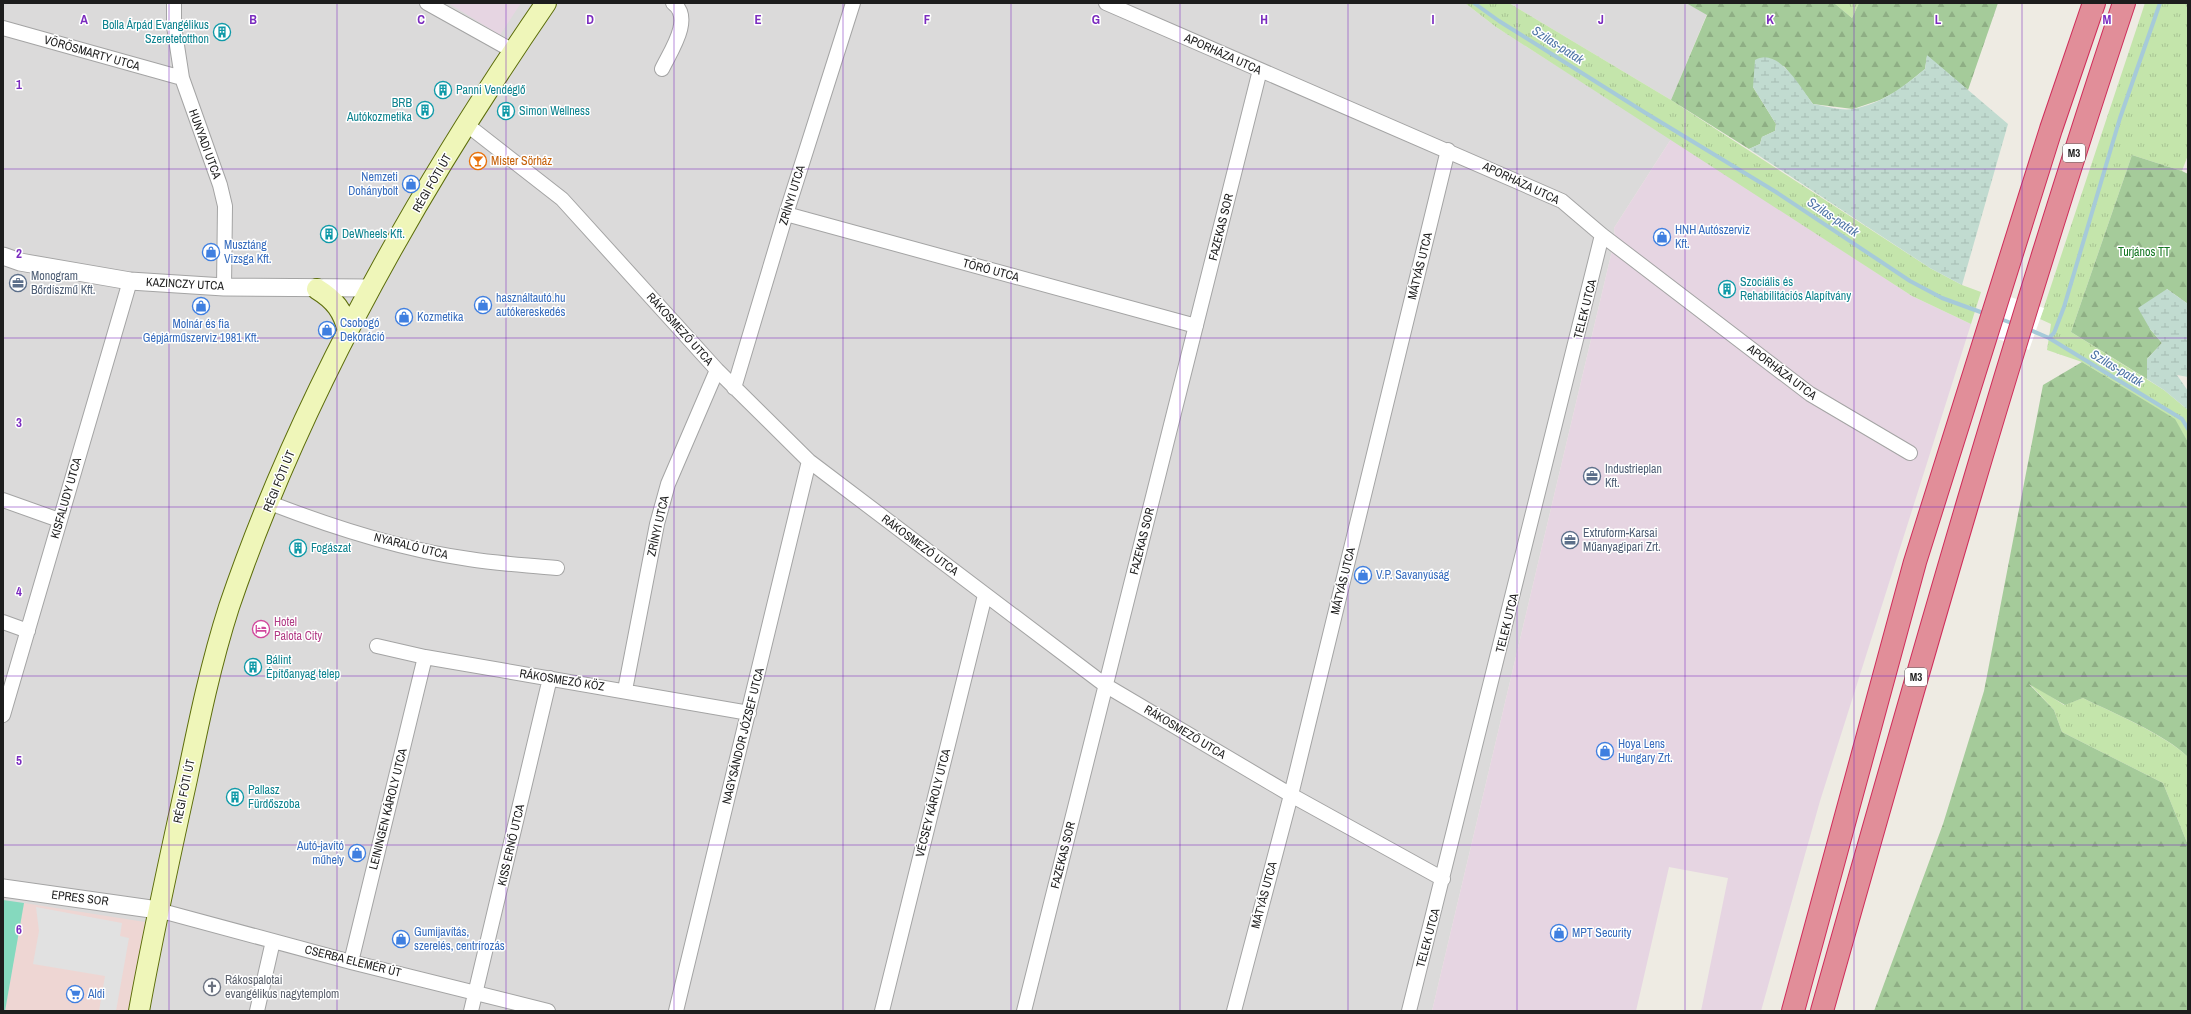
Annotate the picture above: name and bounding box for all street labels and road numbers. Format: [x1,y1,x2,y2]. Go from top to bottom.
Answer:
street label: APORHÁZA UTCA [1181,29,1265,78]
street label: VÖRÖSMARTY UTCA [42,31,143,74]
street label: HUNYADI UTCA [185,107,225,181]
road number: M3 [2063,144,2085,162]
street label: RÉGI FÓTI ÚT [409,151,455,215]
street label: APORHÁZA UTCA [1479,158,1562,208]
street label: ZRÍNYI UTCA [775,163,809,227]
street label: FAZEKAS SOR [1205,192,1237,262]
street label: MÁTYÁS UTCA [1404,230,1436,301]
street label: TÖRŐ UTCA [961,254,1022,285]
street label: KAZINCZY UTCA [146,274,225,294]
street label: TELEK UTCA [1570,277,1600,340]
street label: RÁKOSMEZŐ UTCA [643,289,717,369]
street label: APORHÁZA UTCA [1743,340,1820,404]
street label: RÉGI FÓTI ÚT [259,448,299,514]
street label: KISFALUDY UTCA [47,455,85,540]
street label: ZRÍNYI UTCA [643,494,673,558]
street label: FAZEKAS SOR [1126,506,1158,576]
street label: RÁKOSMEZŐ UTCA [878,511,962,579]
street label: NYARALÓ UTCA [372,529,450,563]
street label: MÁTYÁS UTCA [1327,545,1359,616]
street label: TELEK UTCA [1492,591,1522,654]
street label: RÁKOSMEZŐ KÖZ [518,664,606,695]
street label: NAGYSÁNDOR JÓZSEF UTCA [718,666,768,806]
road number: M3 [1905,668,1927,686]
street label: RÁKOSMEZŐ UTCA [1141,701,1229,763]
street label: LEININGEN KÁROLY UTCA [365,746,411,871]
street label: VÉCSEY KÁROLY UTCA [912,747,954,859]
street label: RÉGI FÓTI ÚT [169,758,199,824]
street label: KISS ERNŐ UTCA [494,802,528,887]
street label: FAZEKAS SOR [1047,820,1079,890]
street label: MÁTYÁS UTCA [1247,859,1281,930]
street label: EPRES SOR [51,887,109,909]
street label: TELEK UTCA [1412,906,1444,969]
street label: CSERBA ELEMÉR ÚT [303,941,403,981]

